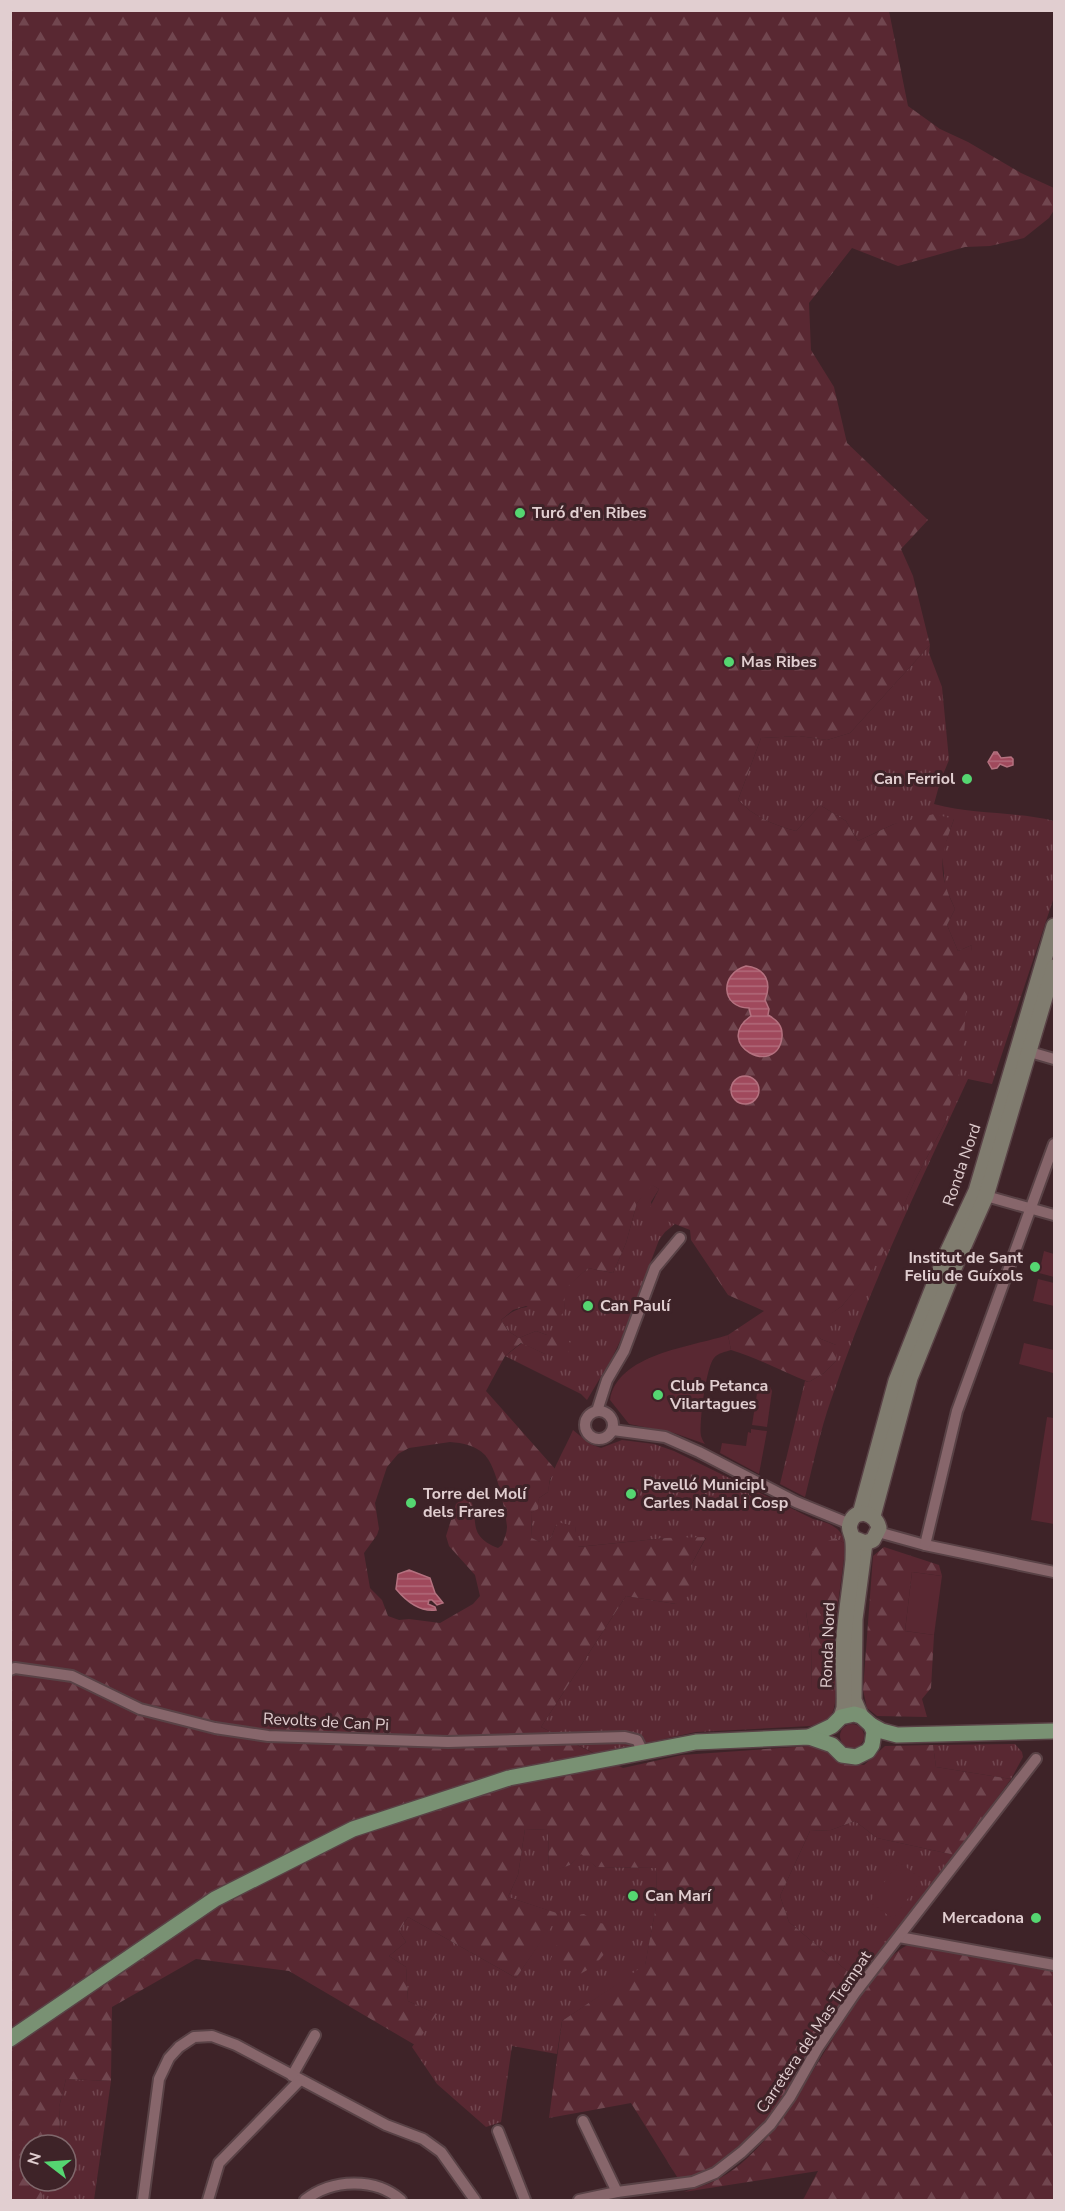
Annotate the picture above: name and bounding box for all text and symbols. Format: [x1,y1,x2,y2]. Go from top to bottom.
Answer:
place label: Turó d'en Ribes [532,502,647,524]
marker: Turó d'en Ribes [513,506,527,520]
place label: Mas Ribes [741,651,817,673]
marker: Mas Ribes [722,655,736,669]
place label: Can Ferriol [874,768,955,790]
marker: Can Ferriol [960,772,974,786]
street label: Ronda Nord [938,1121,986,1209]
place label: Institut de Sant Feliu de Guíxols [905,1247,1024,1287]
marker: Institut de Sant Feliu de Guíxols [1028,1260,1042,1274]
place label: Can Paulí [600,1295,671,1317]
marker: Can Paulí [581,1299,595,1313]
place label: Club Petanca Vilartagues [669,1375,768,1415]
marker: Club Petanca Vilartagues [651,1388,665,1402]
place label: Pavelló Municipl Carles Nadal i Cosp [643,1474,788,1514]
place label: Torre del Molí dels Frares [423,1483,527,1523]
marker: Pavelló Municipl Carles Nadal i Cosp [624,1487,638,1501]
marker: Torre del Molí dels Frares [404,1496,418,1510]
street label: Ronda Nord [816,1602,840,1688]
street label: Revolts de Can Pi [263,1708,389,1736]
place label: Can Marí [645,1885,712,1907]
marker: Can Marí [626,1889,640,1903]
place label: Mercadona [942,1907,1024,1929]
marker: Mercadona [1029,1911,1043,1925]
street label: Carretera del Mas Trempat [751,1946,877,2118]
north arrow [18,2133,78,2193]
text: N [22,2150,47,2168]

